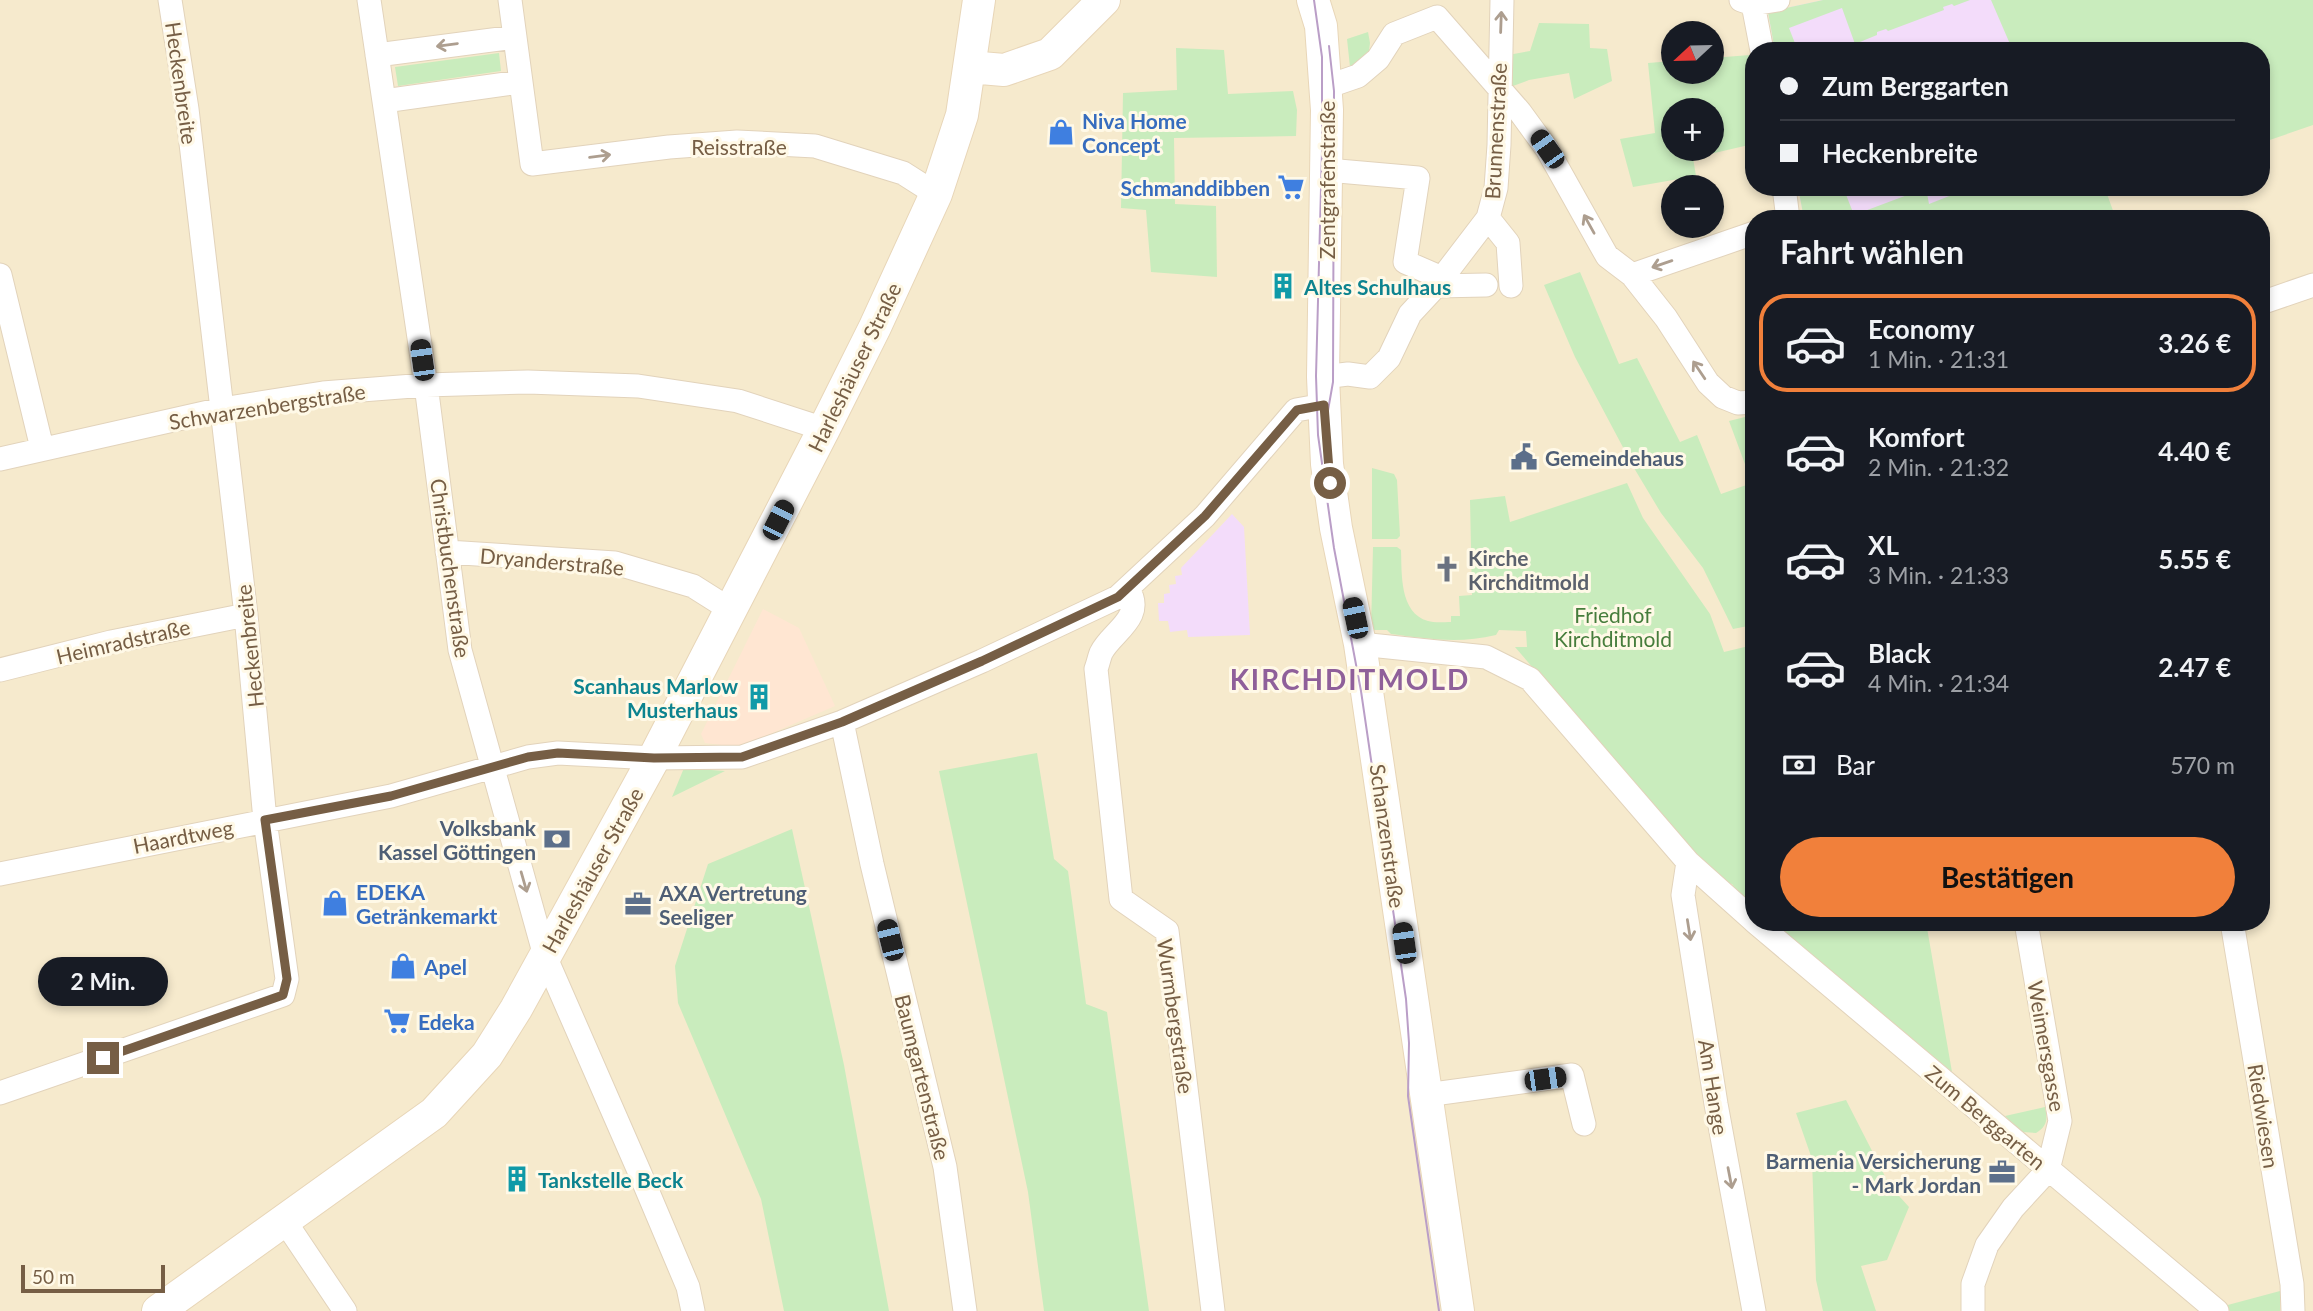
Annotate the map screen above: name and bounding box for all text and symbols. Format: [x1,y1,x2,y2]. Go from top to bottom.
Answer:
one-way arrow [1494,11,1507,34]
street label: Heckenbreite [161,20,203,146]
north arrow [1661,21,1724,84]
map controls [1661,21,1724,238]
one-way arrow [436,39,459,52]
street label: Brunnenstraße [1479,62,1511,200]
text: Zum Berggarten [1822,70,2009,102]
button: + [1661,98,1724,161]
street label: Zentgrafenstraße [1314,101,1339,259]
place label: Niva Home Concept [1082,108,1187,157]
shop icon: Niva Home Concept [1046,117,1076,147]
car [1527,126,1568,172]
street label: Reisstraße [691,134,787,159]
text: Heckenbreite [1822,137,1978,169]
one-way arrow [588,149,611,162]
supermarket icon: Schmanddibben [1276,172,1306,202]
place label: Schmanddibben [1120,175,1270,200]
button: − [1661,175,1724,238]
one-way arrow [1582,214,1596,234]
text: Fahrt wählen [1780,232,1964,271]
one-way arrow [1652,259,1674,271]
building icon: Altes Schulhaus [1268,271,1298,301]
place label: Altes Schulhaus [1303,274,1451,299]
street label: Harleshäuser Straße [802,278,906,456]
icon: car [1784,312,1847,375]
text: Economy [1868,313,1974,345]
text: 3.26 € [2158,327,2231,359]
car [409,338,436,382]
text: 1 Min. · 21:31 [1868,345,2009,373]
one-way arrow [1692,361,1706,380]
street label: Schwarzenbergstraße [167,378,367,434]
icon: car [1784,420,1847,483]
text: Komfort [1868,421,1965,453]
text: 4.40 € [2158,435,2231,467]
public building icon: Gemeindehaus [1509,442,1539,472]
place label: Gemeindehaus [1545,445,1684,470]
text: 2 Min. · 21:32 [1868,453,2009,481]
route start [1314,467,1346,499]
street label: Christbuchenstraße [426,477,476,659]
car [760,497,797,543]
icon: car [1784,528,1847,591]
text: XL [1868,529,1899,561]
street label: Dryanderstraße [479,542,625,580]
text: 5.55 € [2158,543,2231,575]
place label: Kirche Kirchditmold [1468,545,1589,594]
church icon: Kirche Kirchditmold [1432,554,1462,584]
text: 3 Min. · 21:33 [1868,561,2009,589]
street label: Heckenbreite [230,583,268,709]
car [1341,595,1370,641]
park label: Friedhof Kirchditmold [1554,602,1672,651]
street label: Heimradstraße [54,613,192,669]
icon: car [1784,636,1847,699]
text: Black [1868,637,1931,669]
text: 2.47 € [2158,651,2231,683]
district label: KIRCHDITMOLD [1230,662,1470,696]
text: 4 Min. · 21:34 [1868,669,2009,697]
place label: Scanhaus Marlow Musterhaus [573,673,738,722]
building icon: Scanhaus Marlow Musterhaus [744,682,774,712]
icon: cash [1780,746,1818,784]
text: Bar [1836,749,1875,781]
text: 570 m [2170,751,2235,779]
street label: Schanzenstraße [1366,762,1410,910]
street label: Harleshäuser Straße [536,783,648,957]
street label: Haardtweg [131,814,235,858]
place label: Volksbank Kassel Göttingen [378,815,537,864]
bank icon: Volksbank Kassel Göttingen [542,824,572,854]
button: Bestätigen [1780,837,2235,917]
one-way arrow [518,870,531,892]
place label: EDEKA Getränkemarkt [356,879,497,928]
place label: AXA Vertretung Seeliger [658,880,807,929]
shop icon: EDEKA Getränkemarkt [320,888,350,918]
office icon: AXA Vertretung Seeliger [623,889,653,919]
car [875,917,906,963]
one-way arrow [1683,918,1696,941]
car [1391,921,1418,965]
street label: Wurmbergstraße [1153,937,1199,1095]
shop icon: Apel [388,951,418,981]
place label: Apel [423,954,467,979]
callout: 2 Min. [38,956,168,1006]
text: 2 Min. [71,967,135,995]
street label: Weimersgasse [2023,979,2071,1113]
street label: Baumgartenstraße [890,992,956,1162]
supermarket icon: Edeka [382,1006,412,1036]
place label: Edeka [418,1009,475,1034]
street label: Am Hange [1694,1037,1734,1137]
route end [87,1042,119,1074]
street label: Zum Berggarten [1921,1060,2051,1174]
street label: Riedwiesen [2243,1062,2285,1170]
car [1523,1066,1568,1092]
place label: Barmenia Versicherung - Mark Jordan [1766,1148,1981,1197]
office icon: Barmenia Versicherung - Mark Jordan [1987,1157,2017,1187]
building icon: Tankstelle Beck [502,1164,532,1194]
one-way arrow [1724,1166,1737,1189]
place label: Tankstelle Beck [538,1167,684,1192]
scale bar [21,1262,164,1294]
text: 50 m [32,1265,75,1288]

